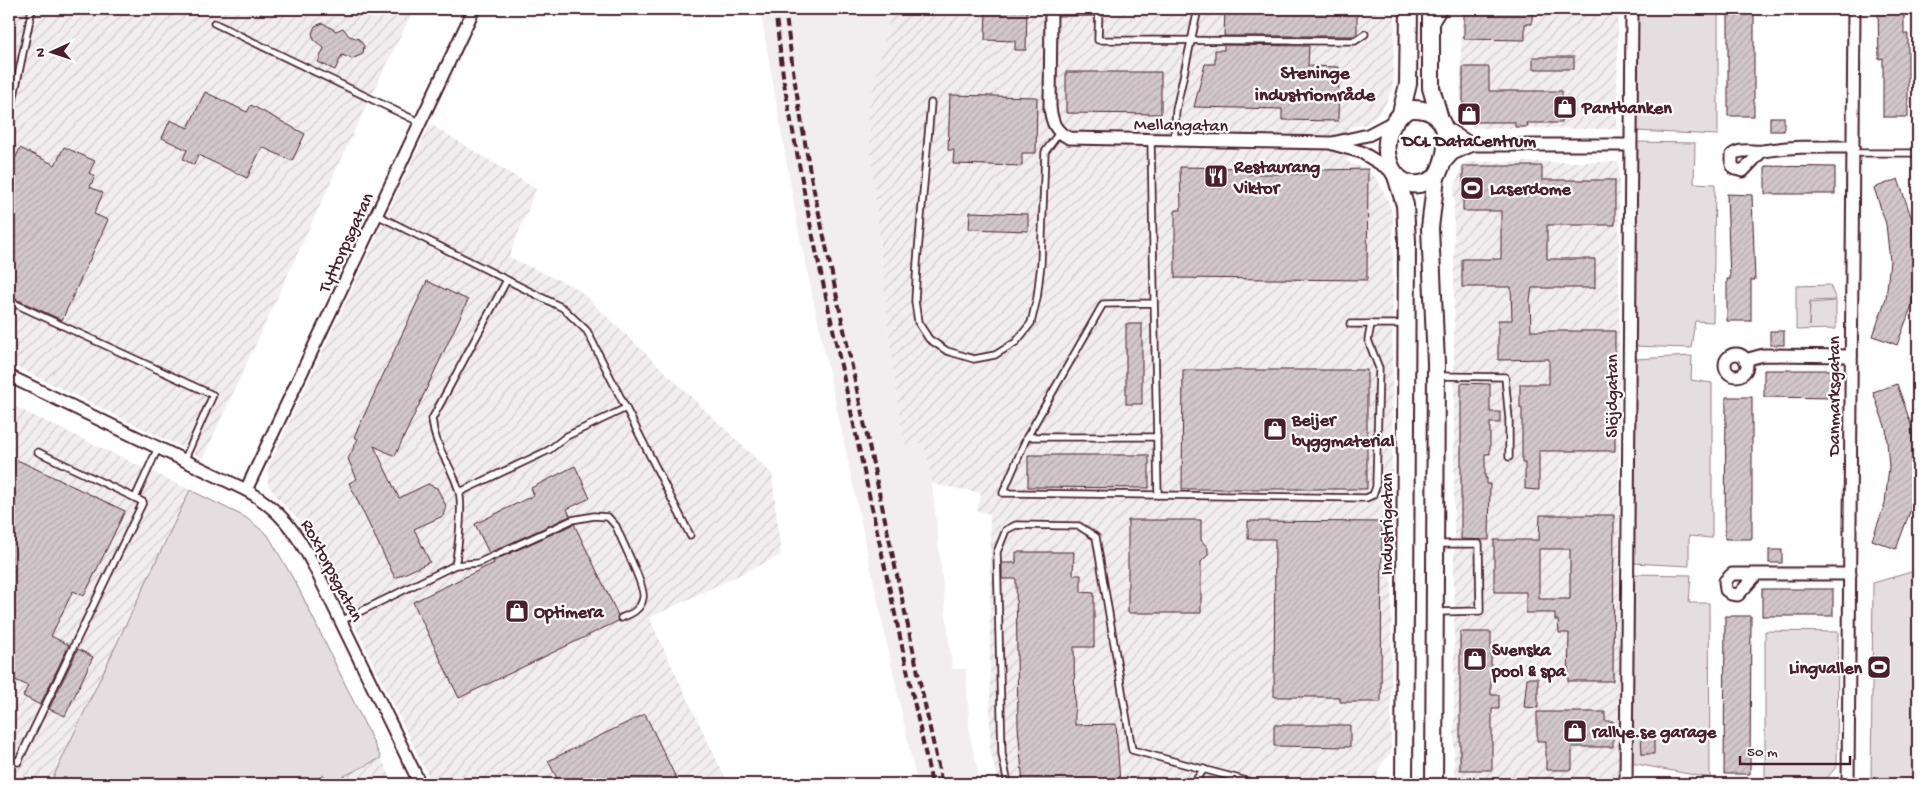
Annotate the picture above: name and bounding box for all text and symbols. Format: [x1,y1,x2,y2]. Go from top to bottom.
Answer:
north arrow [28,28,78,78]
text: N [33,48,50,58]
district label: Steninge industriområde [1255,63,1376,108]
shop icon: Pantbanken [1552,94,1578,120]
place label: Pantbanken [1581,99,1672,120]
shop icon: DCL DataCentrum [1456,101,1482,127]
street label: Mellangatan [1134,115,1229,138]
place label: DCL DataCentrum [1400,132,1536,153]
place label: Restaurang Viktor [1233,158,1320,200]
restaurant icon: Restaurang Viktor [1203,163,1229,189]
sports icon: Laserdome [1459,175,1485,201]
place label: Laserdome [1490,180,1572,201]
street label: Tyttorpsgatan [315,189,380,297]
street label: Danmarksgatan [1825,335,1846,457]
street label: Slöjdgatan [1603,354,1624,438]
place label: Beijer byggmaterial [1291,411,1395,453]
shop icon: Beijer byggmaterial [1262,416,1288,442]
street label: Industrigatan [1378,472,1399,575]
street label: Roxtorpsgatan [295,516,367,626]
shop icon: Optimera [504,598,530,624]
place label: Optimera [534,603,604,624]
place label: Svenska pool & spa [1491,641,1567,683]
shop icon: Svenska pool & spa [1462,646,1488,672]
sports icon: Lingvallen [1866,654,1892,680]
place label: Lingvallen [1789,659,1862,680]
shop icon: rallye.se garage [1562,718,1588,744]
place label: rallye.se garage [1591,723,1717,744]
scale bar [1740,733,1850,765]
text: 50 m [1747,744,1778,762]

